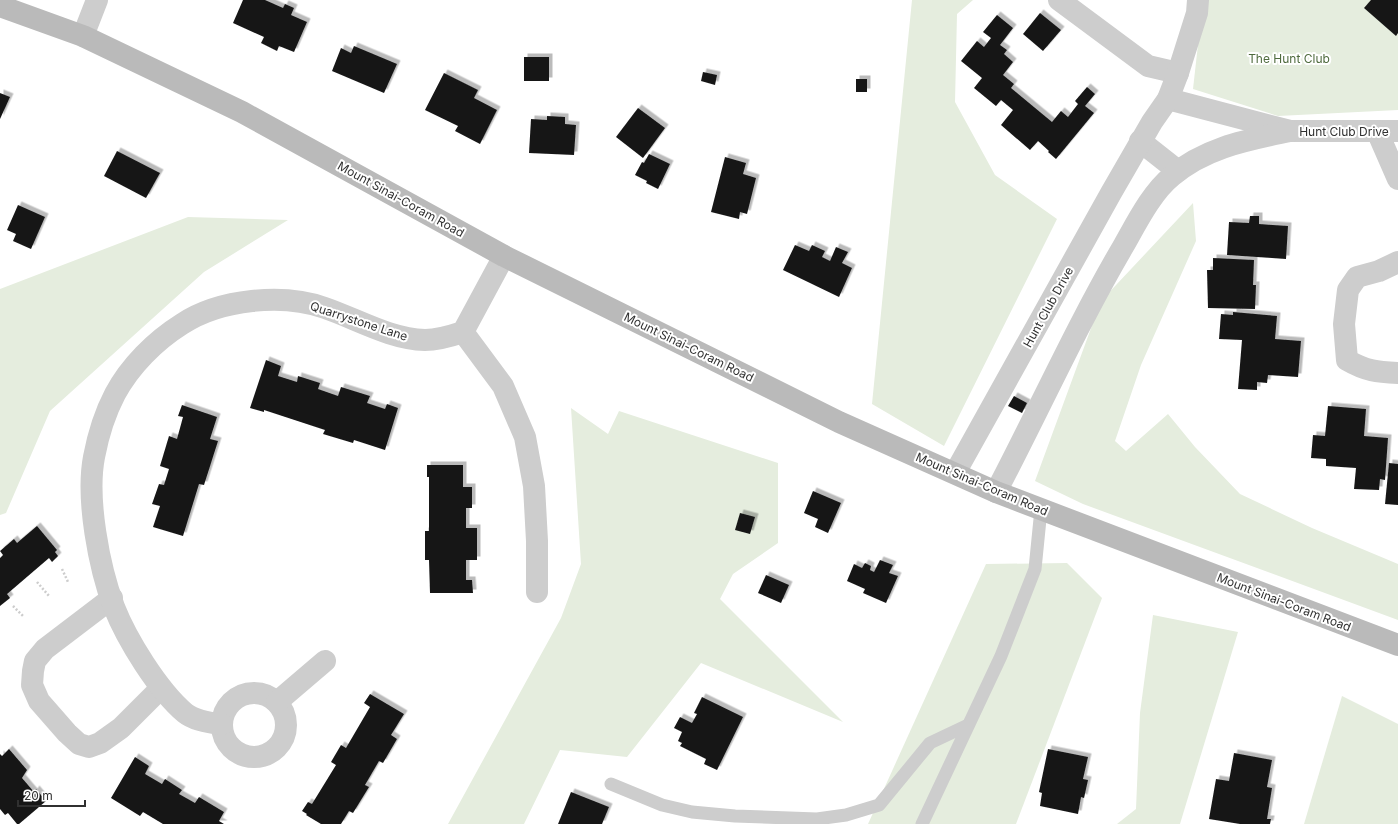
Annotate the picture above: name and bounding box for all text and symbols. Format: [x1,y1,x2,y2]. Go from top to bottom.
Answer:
park label: The Hunt Club [1248,51,1330,66]
street label: Hunt Club Drive [1299,124,1389,139]
street label: Mount Sinai-Coram Road [335,158,467,240]
street label: Hunt Club Drive [1020,264,1076,350]
street label: Quarrystone Lane [308,298,410,344]
street label: Mount Sinai-Coram Road [622,309,756,385]
street label: Mount Sinai-Coram Road [914,449,1050,519]
street label: Mount Sinai-Coram Road [1215,569,1353,635]
scale bar [18,782,85,808]
text: 20 m [24,788,53,803]

